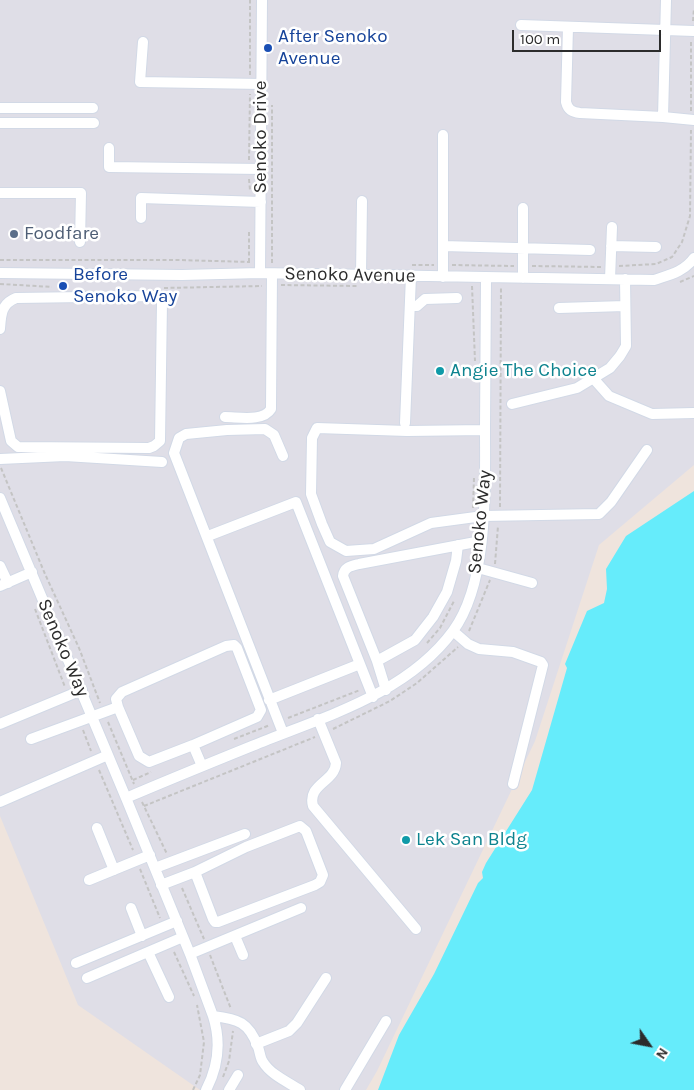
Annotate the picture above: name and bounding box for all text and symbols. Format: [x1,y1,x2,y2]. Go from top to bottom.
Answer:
scale bar [514,20,663,52]
place label: After Senoko Avenue [278,26,388,70]
text: 100 m [520,30,560,48]
marker: After Senoko Avenue [262,42,274,54]
street label: Senoko Drive [250,80,272,194]
place label: Foodfare [24,223,99,245]
marker: Foodfare [8,228,20,240]
street label: Senoko Avenue [284,262,416,288]
place label: Before Senoko Way [73,264,177,308]
marker: Before Senoko Way [57,280,69,292]
place label: Angie The Choice [450,360,597,382]
marker: Angie The Choice [434,365,446,377]
street label: Senoko Way [463,469,497,575]
street label: Senoko Way [32,596,94,700]
place label: Lek San Bldg [416,829,527,851]
marker: Lek San Bldg [400,834,412,846]
north arrow [624,1020,674,1070]
text: N [652,1045,672,1062]

